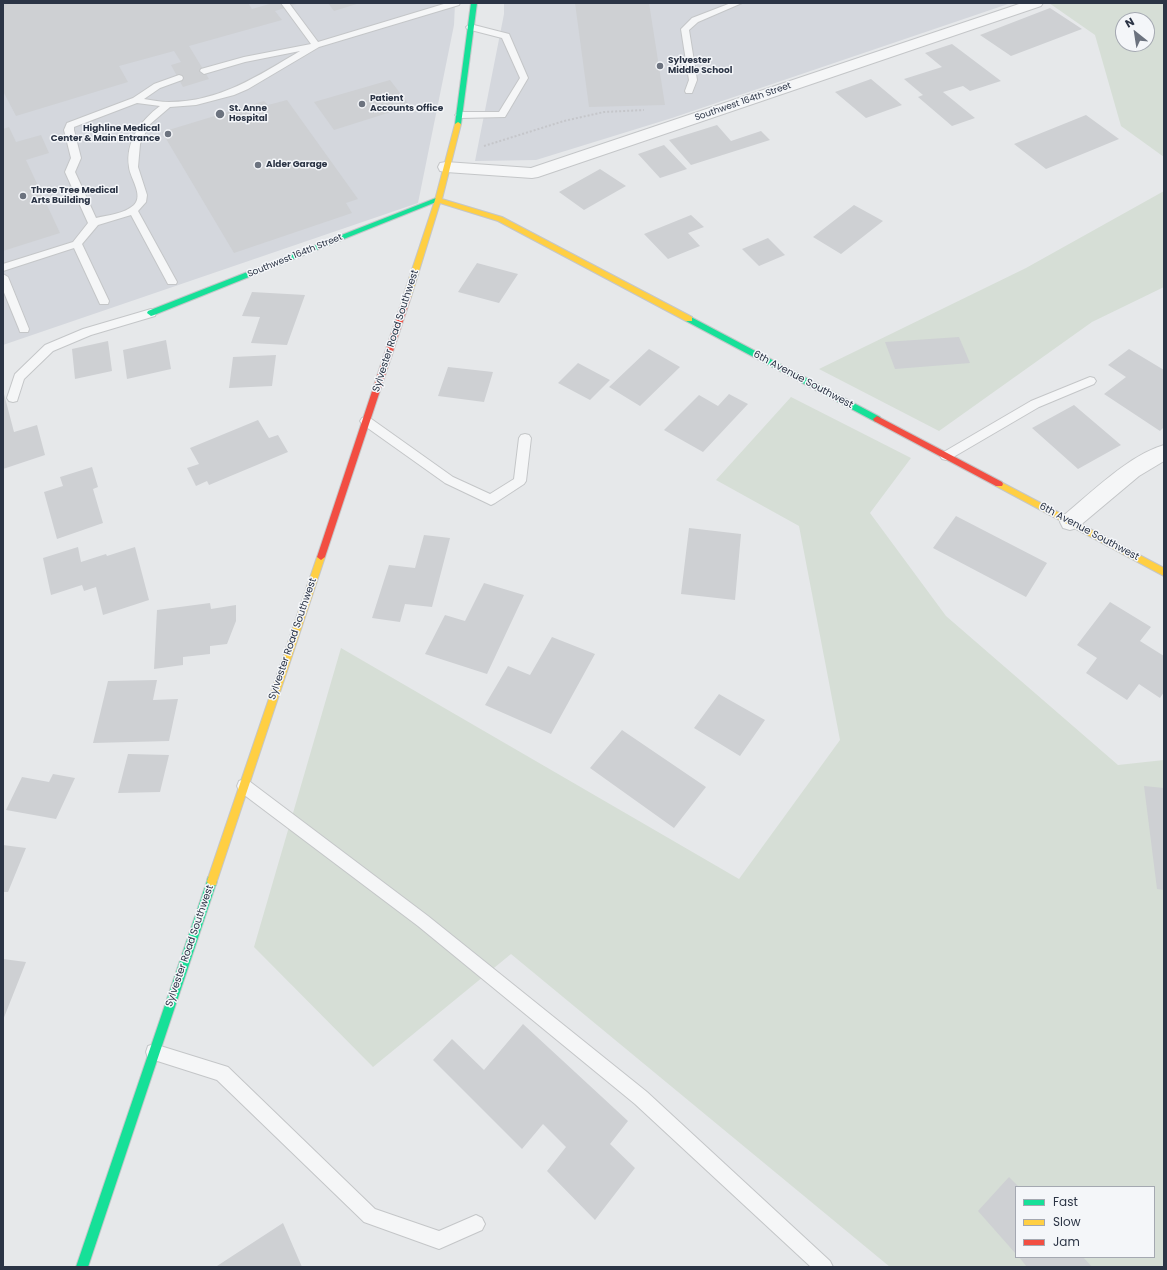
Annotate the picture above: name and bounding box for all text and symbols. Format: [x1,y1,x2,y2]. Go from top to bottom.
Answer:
north arrow [1115,12,1155,52]
text: N [1122,13,1137,31]
place label: Sylvester Middle School [668,56,732,77]
marker: Sylvester Middle School [655,61,665,71]
street label: Southwest 164th Street [693,80,793,124]
place label: Patient Accounts Office [370,94,443,115]
marker: Patient Accounts Office [357,99,367,109]
place label: St. Anne Hospital [229,104,268,125]
marker: St. Anne Hospital [214,108,226,120]
place label: Highline Medical Center & Main Entrance [51,124,160,145]
marker: Highline Medical Center & Main Entrance [163,129,173,139]
marker: Alder Garage [253,160,263,170]
place label: Alder Garage [266,160,327,170]
place label: Three Tree Medical Arts Building [31,186,118,207]
marker: Three Tree Medical Arts Building [18,191,28,201]
street label: Southwest 164th Street [246,232,344,280]
street label: Sylvester Road Southwest [371,268,421,394]
street label: 6th Avenue Southwest [751,349,855,411]
street label: 6th Avenue Southwest [1037,501,1141,563]
street label: Sylvester Road Southwest [267,577,319,701]
street label: Sylvester Road Southwest [164,884,216,1008]
legend [1015,1186,1155,1258]
text: Fast [1053,1193,1078,1210]
text: Slow [1053,1213,1081,1230]
text: Jam [1053,1233,1080,1250]

